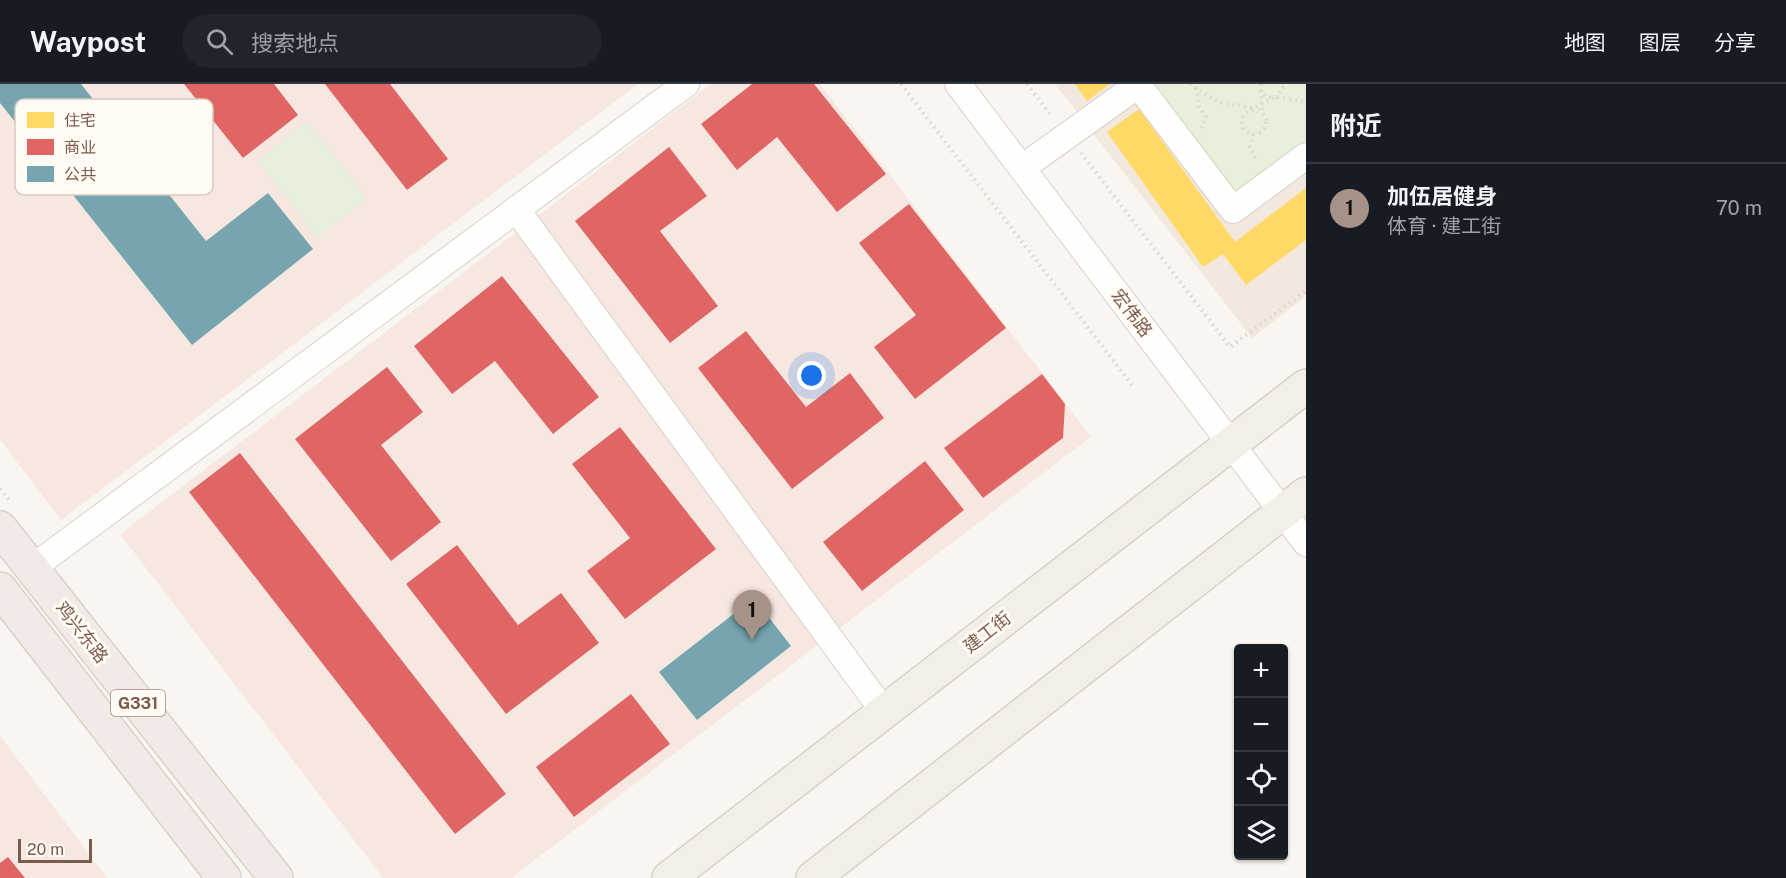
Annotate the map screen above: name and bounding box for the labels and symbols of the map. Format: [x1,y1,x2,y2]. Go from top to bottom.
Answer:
legend [15,99,213,195]
text: 住宅 [64,111,96,130]
text: 商业 [64,138,96,157]
text: 公共 [64,165,96,184]
street label: 宏伟路 [1107,285,1157,341]
your location [797,361,826,390]
pin: 1 [732,590,771,640]
street label: 鸡兴东路 [52,597,112,667]
street label: 建工街 [959,607,1015,657]
road number: G331 [111,690,165,716]
scale bar [18,836,92,864]

